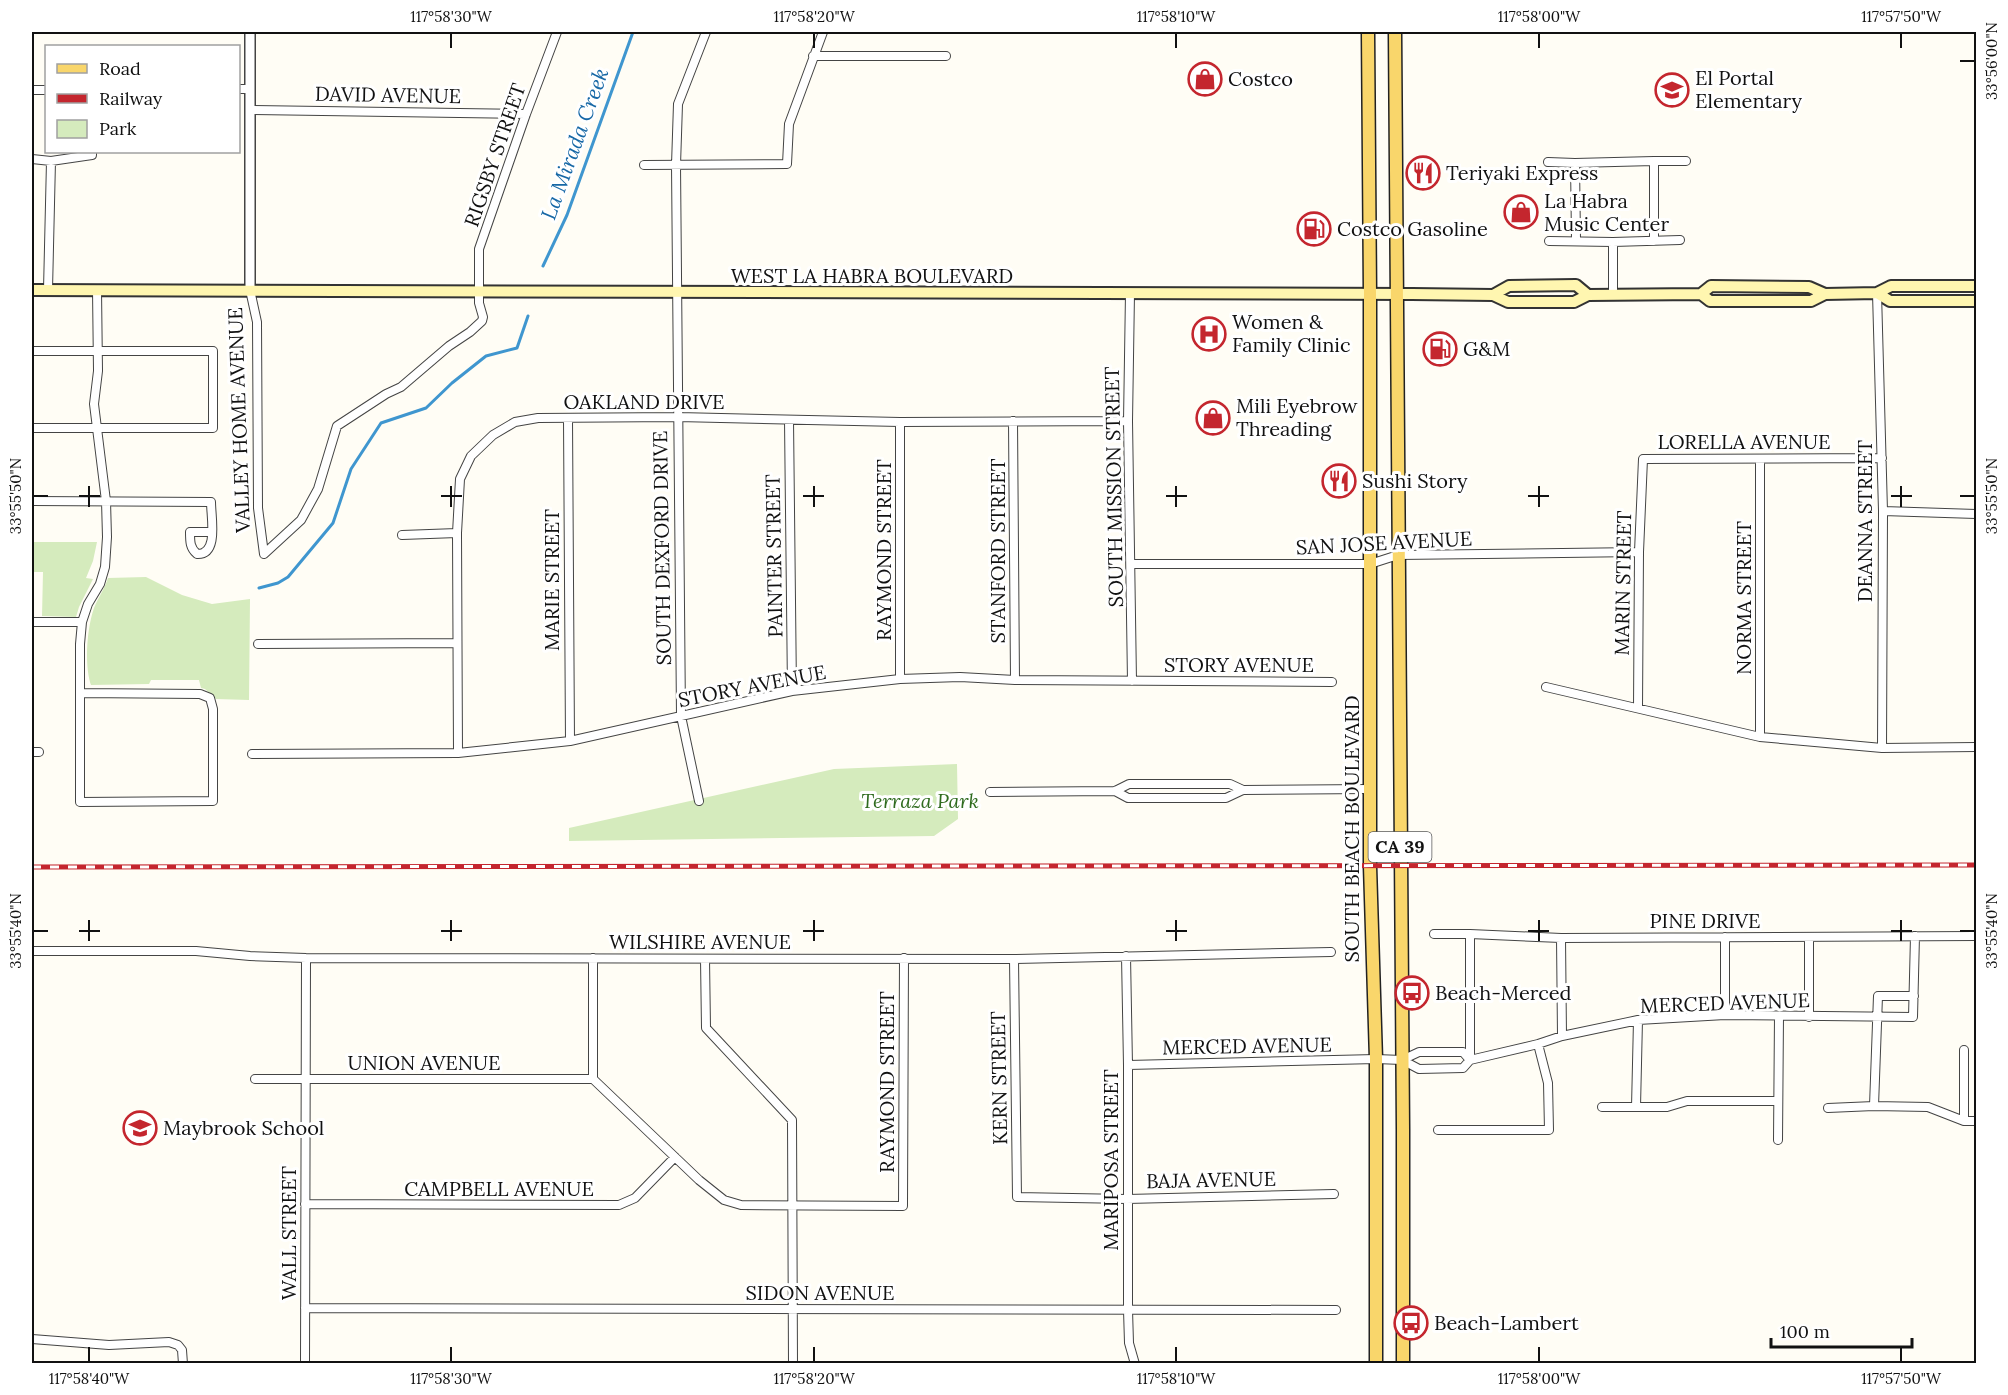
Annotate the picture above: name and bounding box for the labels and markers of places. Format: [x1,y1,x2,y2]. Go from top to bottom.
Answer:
shop icon: Costco [1187,61,1223,97]
place label: El Portal Elementary [1695,65,1802,113]
place label: Costco [1228,66,1293,91]
school or university icon: El Portal Elementary [1654,72,1690,108]
restaurant icon: Teriyaki Express [1405,155,1441,191]
place label: Teriyaki Express [1446,160,1598,185]
place label: La Habra Music Center [1544,188,1669,236]
shop icon: La Habra Music Center [1503,194,1539,230]
fuel station icon: Costco Gasoline [1296,211,1332,247]
place label: Costco Gasoline [1337,216,1488,241]
place label: Women & Family Clinic [1232,309,1351,357]
hospital icon: Women & Family Clinic [1191,316,1227,352]
fuel station icon: G&M [1422,331,1458,367]
place label: G&M [1463,336,1510,361]
place label: Mili Eyebrow Threading [1236,393,1357,441]
shop icon: Mili Eyebrow Threading [1195,400,1231,436]
restaurant icon: Sushi Story [1321,463,1357,499]
place label: Sushi Story [1362,468,1468,493]
bus stop icon: Beach-Merced [1394,975,1430,1011]
place label: Beach-Merced [1435,980,1572,1005]
school or university icon: Maybrook School [122,1110,158,1146]
place label: Maybrook School [163,1115,324,1140]
bus stop icon: Beach-Lambert [1393,1305,1429,1341]
place label: Beach-Lambert [1434,1310,1579,1335]

